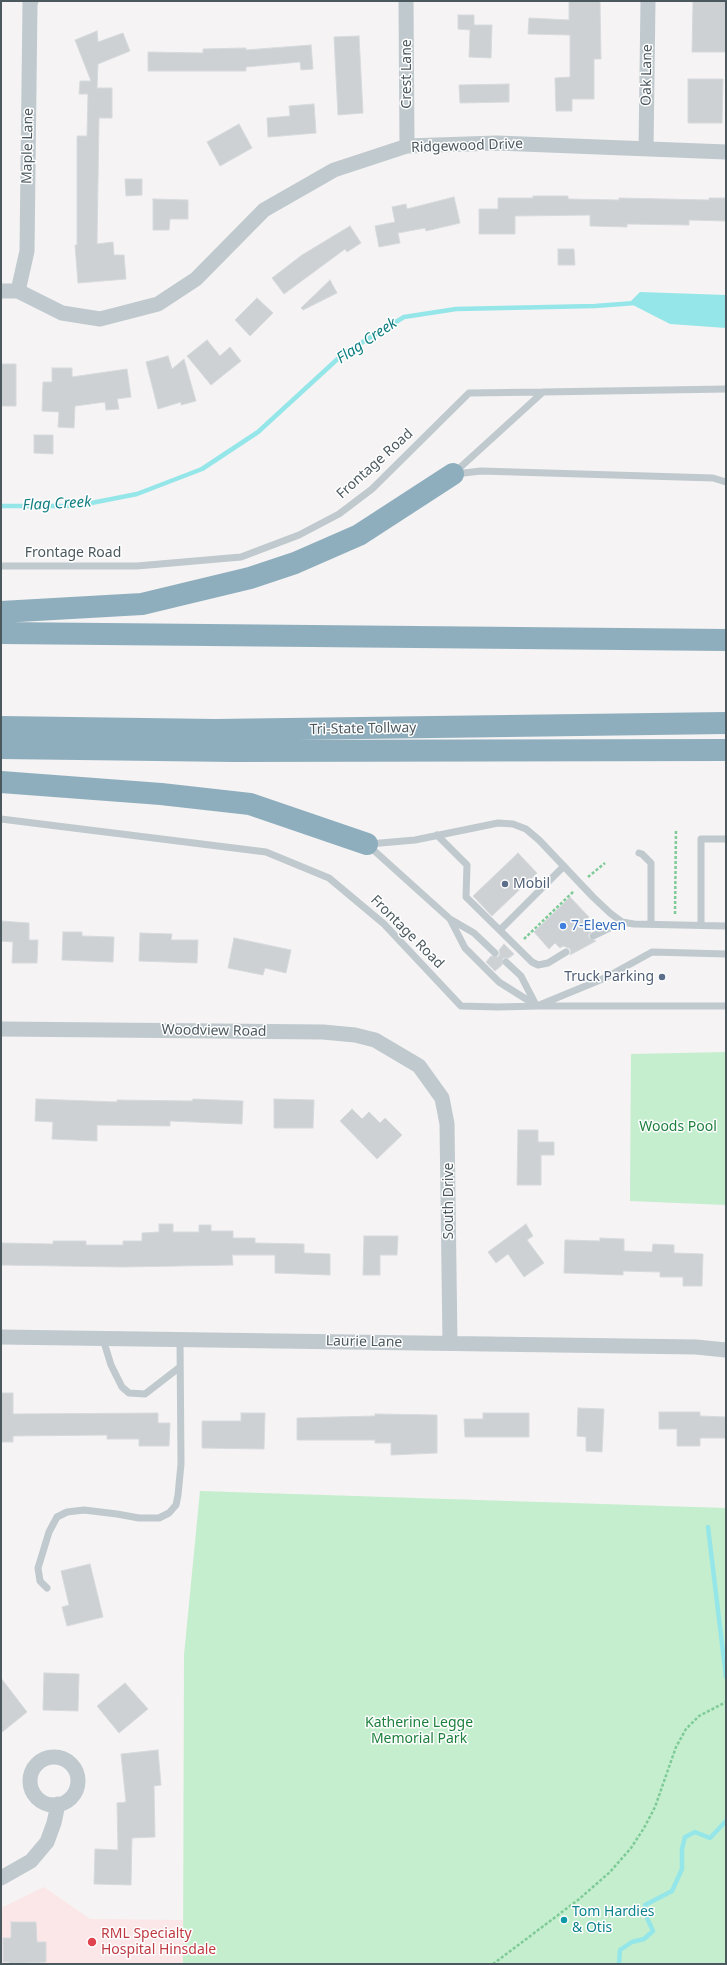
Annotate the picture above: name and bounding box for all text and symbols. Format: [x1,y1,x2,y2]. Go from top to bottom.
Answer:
street label: Crest Lane [399,39,415,109]
street label: Oak Lane [638,44,656,106]
street label: Maple Lane [19,108,37,184]
street label: Ridgewood Drive [411,136,523,156]
water label: Flag Creek [333,314,401,368]
street label: Frontage Road [333,425,417,503]
water label: Flag Creek [22,493,92,515]
street label: Frontage Road [25,545,121,561]
street label: Tri-State Tollway [310,720,416,738]
place label: Mobil [513,876,550,892]
marker: Mobil [500,879,510,889]
street label: Frontage Road [367,892,447,972]
place label: 7-Eleven [571,918,626,934]
marker: 7-Eleven [558,921,568,931]
place label: Truck Parking [564,969,654,985]
marker: Truck Parking [657,972,667,982]
street label: Woodview Road [161,1022,267,1040]
park label: Woods Pool [639,1119,717,1135]
street label: South Drive [441,1163,457,1239]
street label: Laurie Lane [326,1333,402,1351]
park label: Katherine Legge Memorial Park [365,1715,473,1748]
place label: Tom Hardies & Otis [572,1904,655,1936]
marker: Tom Hardies & Otis [559,1915,569,1925]
place label: RML Specialty Hospital Hinsdale [101,1926,216,1958]
marker: RML Specialty Hospital Hinsdale [86,1936,98,1948]

